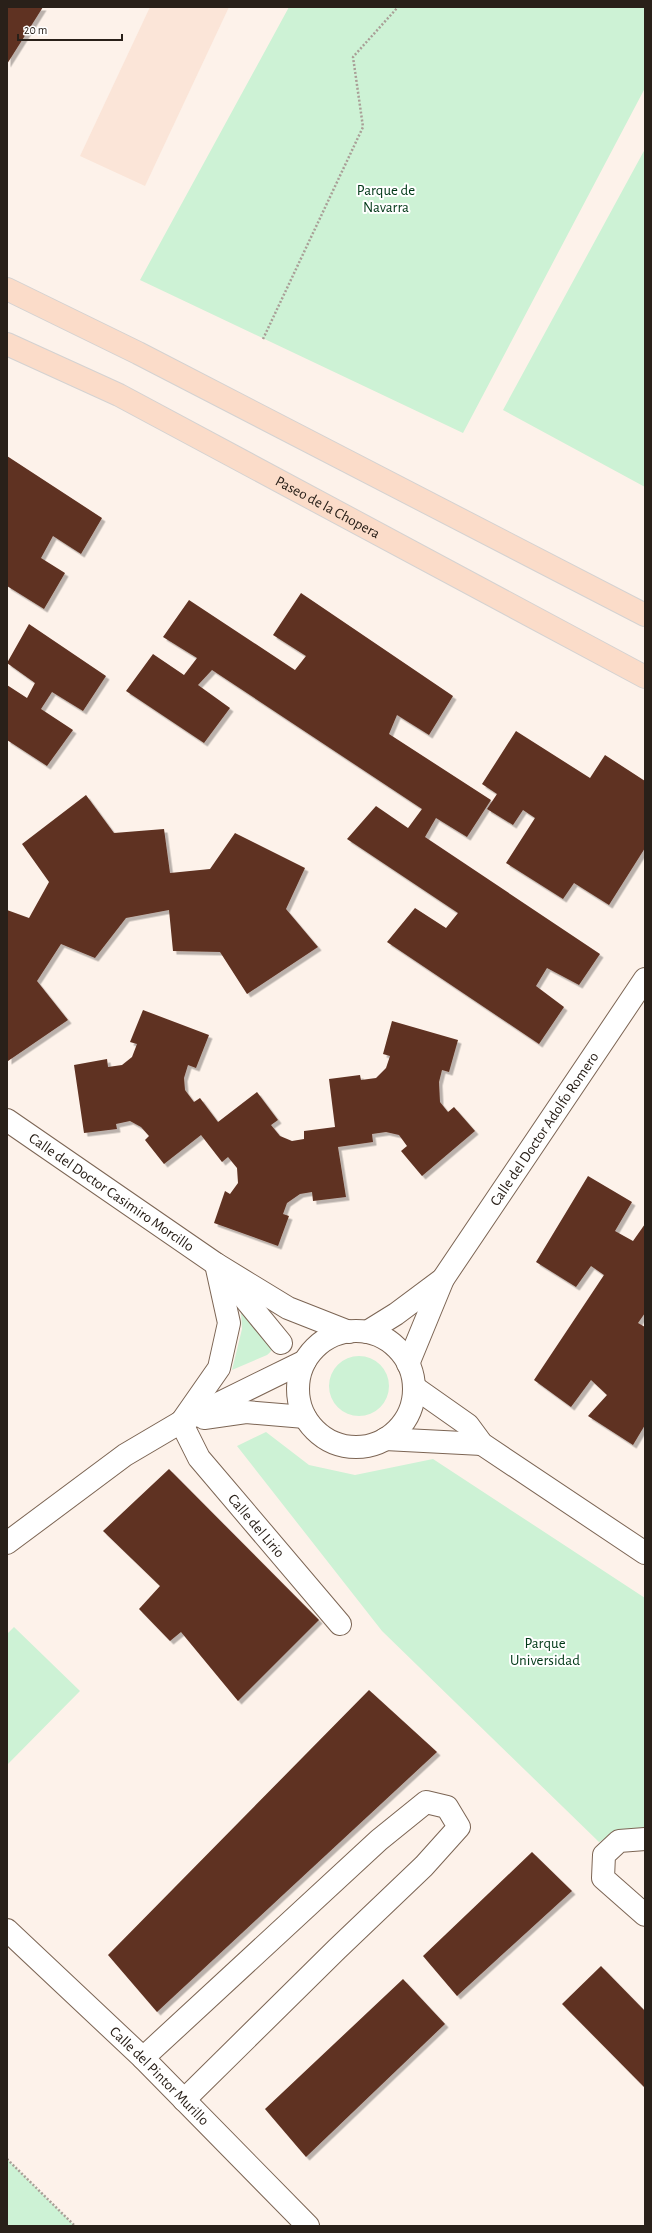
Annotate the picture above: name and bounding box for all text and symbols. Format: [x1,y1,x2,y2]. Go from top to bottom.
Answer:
scale bar [18,16,122,42]
text: 20 m [24,24,47,36]
park label: Parque de Navarra [357,183,415,215]
street label: Paseo de la Chopera [273,473,382,541]
street label: Calle del Doctor Adolfo Romero [487,1049,602,1209]
street label: Calle del Doctor Casimiro Morcillo [26,1131,197,1254]
street label: Calle del Lirio [225,1491,287,1561]
park label: Parque Universidad [510,1636,580,1668]
street label: Calle del Pintor Murillo [107,2024,212,2128]

